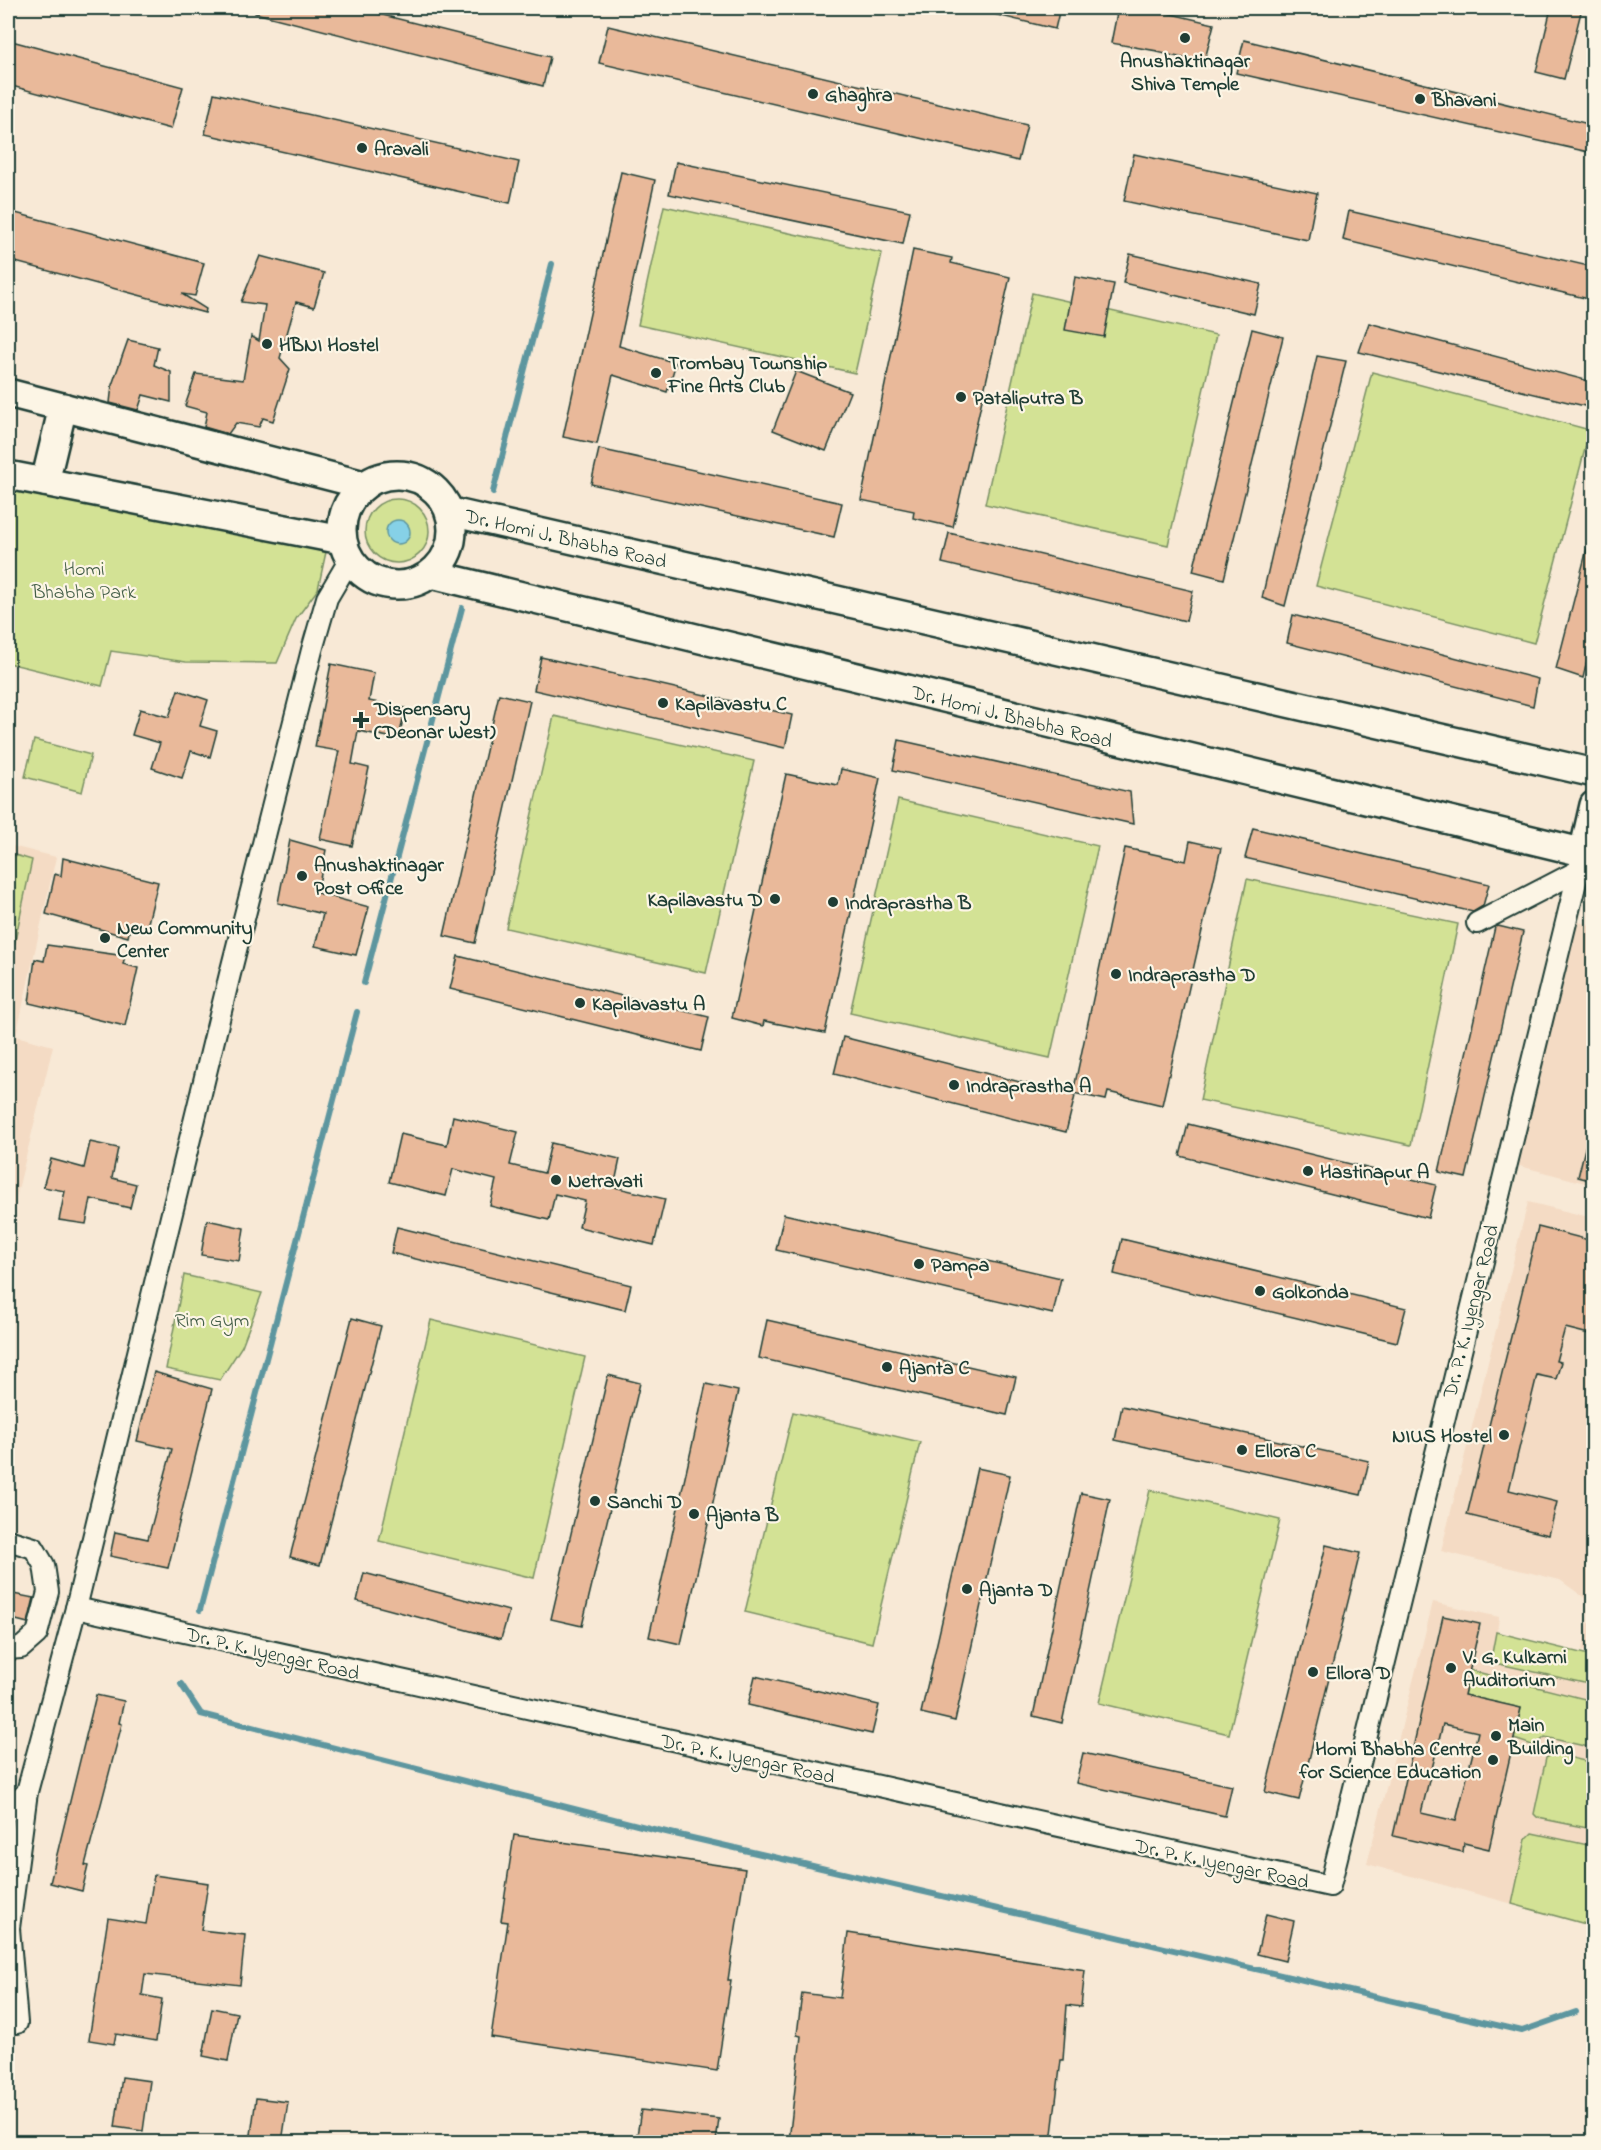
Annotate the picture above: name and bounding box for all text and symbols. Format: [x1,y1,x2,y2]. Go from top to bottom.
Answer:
marker: Anushaktinagar Shiva Temple [1178,31,1192,45]
place label: Anushaktinagar Shiva Temple [1120,48,1251,100]
place label: Ghaghra [825,82,893,112]
marker: Ghaghra [806,87,820,101]
place label: Bhavani [1431,87,1497,116]
marker: Bhavani [1413,92,1427,106]
place label: Aravali [374,136,429,165]
marker: Aravali [355,141,369,155]
place label: HBNI Hostel [279,332,379,361]
marker: HBNI Hostel [260,337,274,351]
place label: Trombay Township Fine Arts Club [667,350,827,402]
marker: Trombay Township Fine Arts Club [649,366,663,380]
place label: Pataliputra B [973,385,1084,414]
marker: Pataliputra B [954,390,968,404]
street label: Dr. Homi J. Bhabha Road [461,503,669,578]
park label: Homi Bhabha Park [31,556,136,608]
street label: Dr. Homi J. Bhabha Road [907,679,1115,757]
place label: Kapilavastu C [675,691,787,720]
place label: Dispensary (Deonar West) [373,696,496,748]
marker: Kapilavastu C [656,696,670,710]
marker: Dispensary (Deonar West) [352,711,370,729]
place label: Anushaktinagar Post Office [314,852,445,904]
marker: Anushaktinagar Post Office [295,869,309,883]
place label: Kapilavastu D [647,887,763,916]
place label: Indraprastha B [845,890,972,919]
marker: Kapilavastu D [768,892,782,906]
marker: Indraprastha B [826,895,840,909]
place label: New Community Center [117,915,253,967]
marker: New Community Center [98,931,112,945]
place label: Indraprastha D [1128,962,1256,991]
marker: Indraprastha D [1109,967,1123,981]
place label: Kapilavastu A [592,991,705,1020]
marker: Kapilavastu A [573,996,587,1010]
place label: Indraprastha A [966,1073,1091,1102]
marker: Indraprastha A [947,1078,961,1092]
place label: Hastinapur A [1320,1159,1429,1188]
marker: Hastinapur A [1301,1164,1315,1178]
place label: Netravati [568,1168,643,1197]
marker: Netravati [549,1173,563,1187]
street label: Dr. P. K. Iyengar Road [1437,1222,1509,1402]
place label: Pampa [931,1252,990,1281]
marker: Pampa [912,1257,926,1271]
place label: Golkonda [1272,1279,1349,1308]
marker: Golkonda [1253,1284,1267,1298]
park label: Rim Gym [175,1307,249,1336]
place label: Ajanta C [899,1355,969,1384]
marker: Ajanta C [880,1360,894,1374]
place label: NIUS Hostel [1392,1423,1492,1452]
marker: NIUS Hostel [1497,1428,1511,1442]
place label: Ellora C [1254,1438,1316,1467]
marker: Ellora C [1235,1443,1249,1457]
place label: Sanchi D [607,1489,682,1518]
marker: Sanchi D [588,1494,602,1508]
place label: Ajanta B [706,1502,779,1531]
marker: Ajanta B [687,1507,701,1521]
place label: Ajanta D [979,1577,1053,1606]
marker: Ajanta D [960,1582,974,1596]
street label: Dr. P. K. Iyengar Road [182,1621,362,1690]
place label: V. G. Kulkarni Auditorium [1462,1644,1567,1696]
place label: Ellora D [1325,1660,1391,1689]
marker: V. G. Kulkarni Auditorium [1444,1661,1458,1675]
marker: Ellora D [1306,1665,1320,1679]
place label: Main Building [1507,1712,1574,1765]
street label: Dr. P. K. Iyengar Road [657,1728,837,1794]
marker: Main Building [1489,1729,1503,1743]
place label: Homi Bhabha Centre for Science Education [1298,1736,1482,1788]
marker: Homi Bhabha Centre for Science Education [1486,1753,1500,1767]
street label: Dr. P. K. Iyengar Road [1131,1833,1311,1899]

